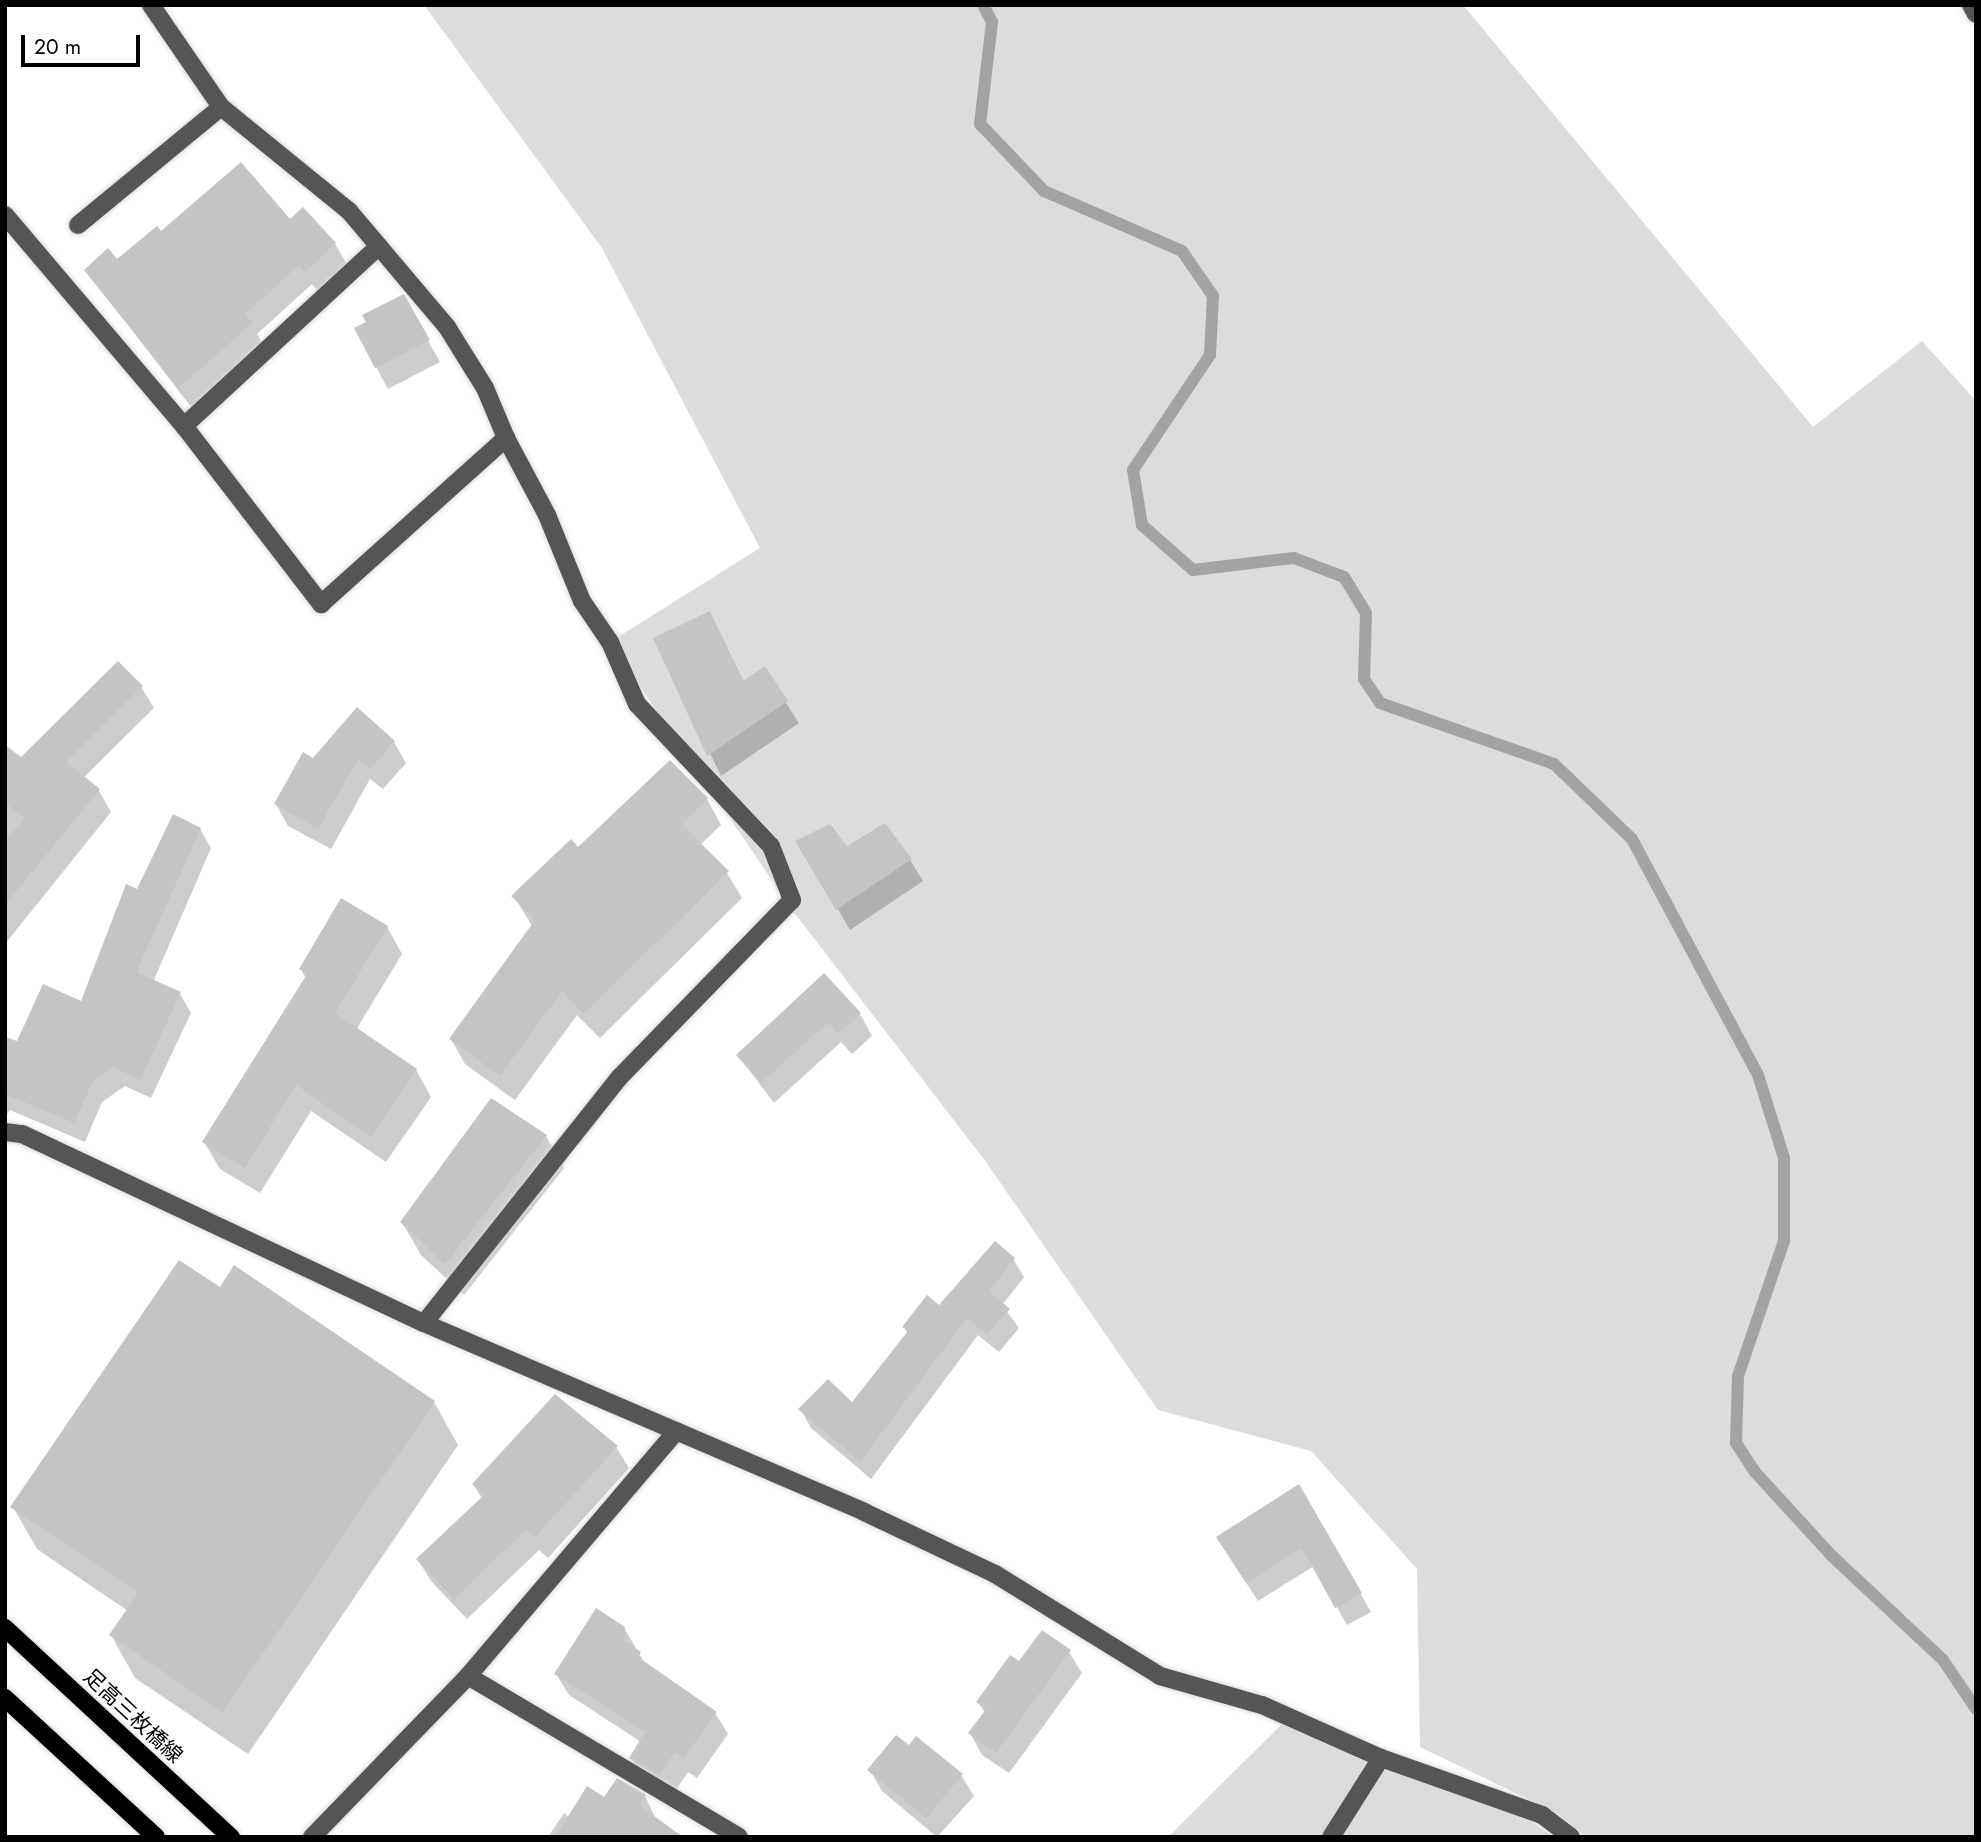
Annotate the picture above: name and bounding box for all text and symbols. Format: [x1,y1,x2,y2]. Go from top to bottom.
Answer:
scale bar [24,21,144,65]
text: 20 m [34,32,81,62]
street label: 足高三枚橋線 [78,1664,188,1768]

